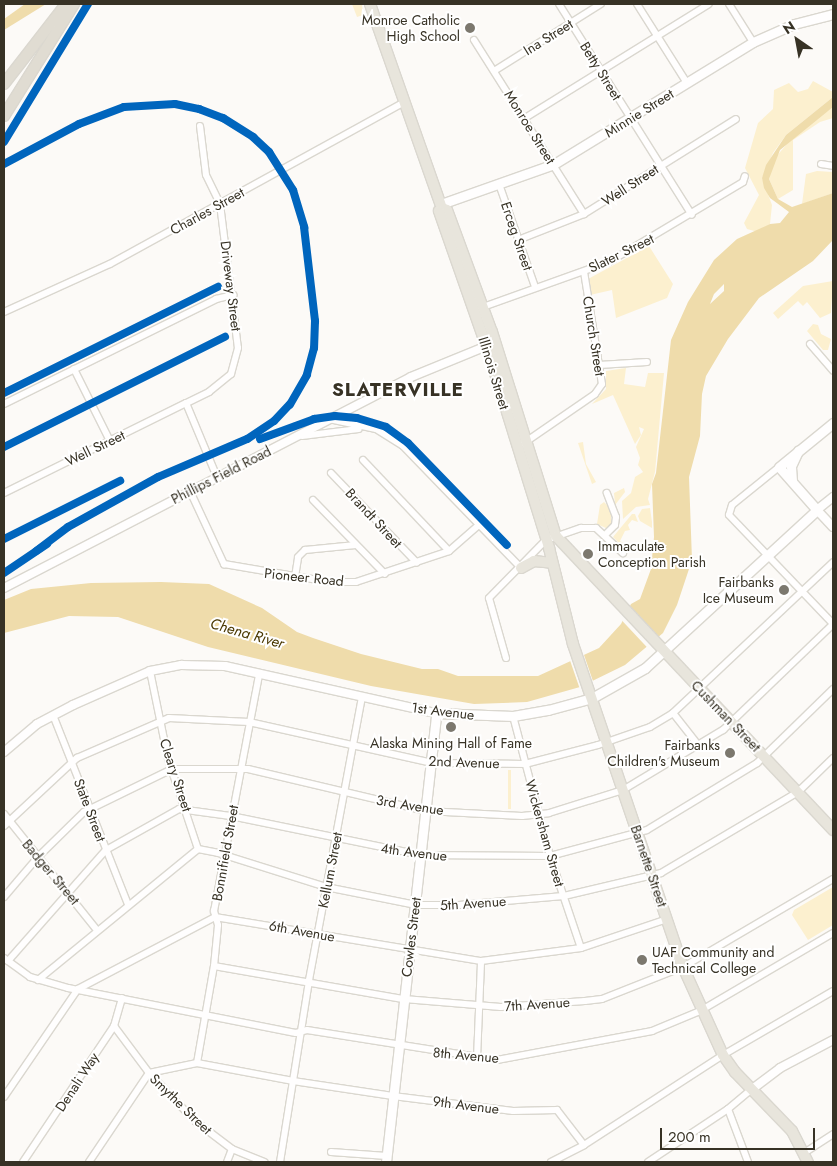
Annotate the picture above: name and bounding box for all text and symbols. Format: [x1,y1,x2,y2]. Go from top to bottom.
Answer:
place label: Monroe Catholic High School [362,12,460,44]
street label: Ina Street [520,15,576,59]
north arrow [772,15,822,65]
text: N [779,16,799,39]
marker: Monroe Catholic High School [464,22,476,34]
street label: Betty Street [577,39,625,103]
street label: Minnie Street [601,85,677,141]
street label: Monroe Street [501,87,559,167]
street label: Well Street [599,161,661,209]
street label: Charles Street [167,184,247,238]
street label: Erceg Street [497,199,537,273]
street label: Slater Street [586,230,656,276]
street label: Driveway Street [217,240,245,332]
street label: Church Street [579,295,609,377]
street label: Illinois Street [475,334,513,412]
district label: SLATERVILLE [331,379,465,401]
street label: Well Street [63,426,127,470]
street label: Phillips Field Road [168,443,274,507]
street label: Brandt Street [342,485,406,551]
place label: Immaculate Conception Parish [598,538,706,570]
marker: Immaculate Conception Parish [582,548,594,560]
street label: Pioneer Road [263,564,345,590]
place label: Fairbanks Ice Museum [703,574,774,606]
marker: Fairbanks Ice Museum [778,584,790,596]
water label: Chena River [208,615,286,653]
street label: Cushman Street [688,677,764,755]
street label: 1st Avenue [411,699,475,723]
marker: Alaska Mining Hall of Fame [445,721,457,733]
place label: Alaska Mining Hall of Fame [370,735,532,751]
street label: Cleary Street [156,736,196,814]
place label: Fairbanks Children's Museum [607,737,720,770]
marker: Fairbanks Children's Museum [724,747,736,759]
street label: 2nd Avenue [428,752,500,772]
street label: State Street [70,776,110,844]
street label: Wickersham Street [522,778,568,888]
street label: 3rd Avenue [375,791,445,819]
street label: Bonnifield Street [208,804,242,902]
street label: Barnette Street [627,823,671,909]
street label: Kellum Street [314,831,346,909]
street label: Badger Street [19,836,83,908]
street label: 4th Avenue [380,840,448,864]
street label: 5th Avenue [439,892,507,914]
street label: Cowles Street [398,896,424,978]
street label: 6th Avenue [268,917,336,945]
place label: UAF Community and Technical College [652,944,774,976]
marker: UAF Community and Technical College [636,954,648,966]
street label: 7th Avenue [504,993,570,1015]
street label: 8th Avenue [432,1044,500,1066]
street label: Denali Way [52,1049,102,1115]
street label: Smythe Street [146,1070,216,1138]
street label: 9th Avenue [432,1093,500,1117]
scale bar [662,1118,817,1150]
text: 200 m [668,1126,711,1148]

